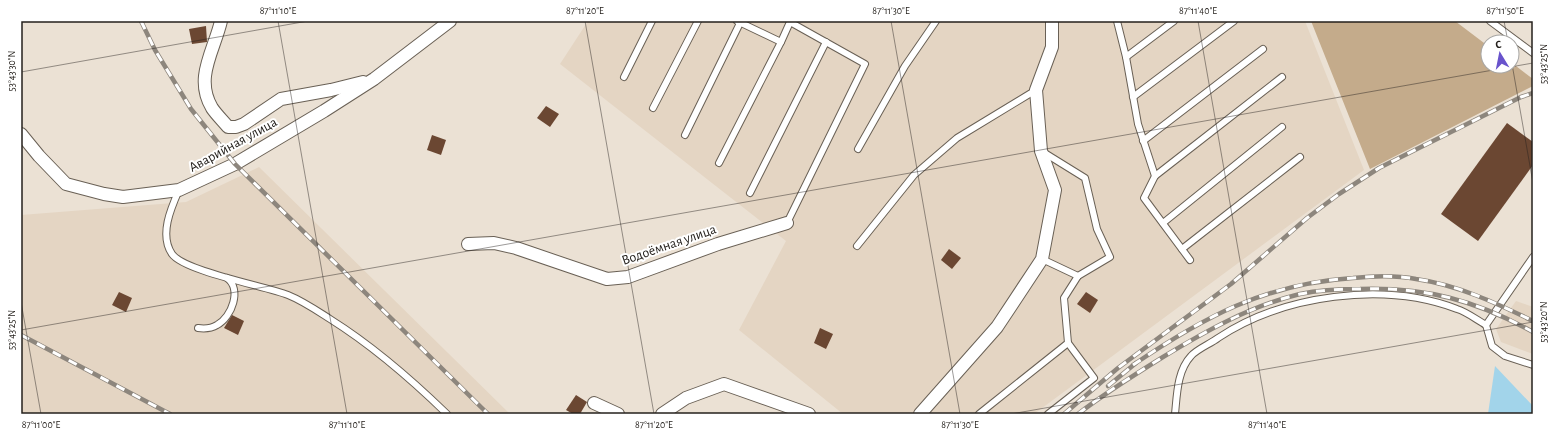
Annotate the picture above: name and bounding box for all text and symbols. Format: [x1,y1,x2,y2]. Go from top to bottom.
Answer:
text: 87°11'10"E [260,6,297,16]
text: 87°11'20"E [566,6,604,16]
text: 87°11'30"E [872,6,910,16]
text: 87°11'40"E [1179,6,1217,16]
text: 87°11'50"E [1486,6,1524,16]
north arrow [1480,34,1520,74]
text: С [1494,39,1502,51]
text: 53°43'25"N [1539,44,1549,84]
text: 53°43'30"N [7,51,17,91]
street label: Аварийная улица [187,115,280,175]
street label: Водоёмная улица [620,222,719,268]
text: 53°43'20"N [1539,301,1549,343]
text: 53°43'25"N [7,310,17,350]
text: 87°11'00"E [22,420,60,430]
text: 87°11'10"E [329,420,366,430]
text: 87°11'20"E [635,420,673,430]
text: 87°11'30"E [941,420,979,430]
text: 87°11'40"E [1248,420,1286,430]

